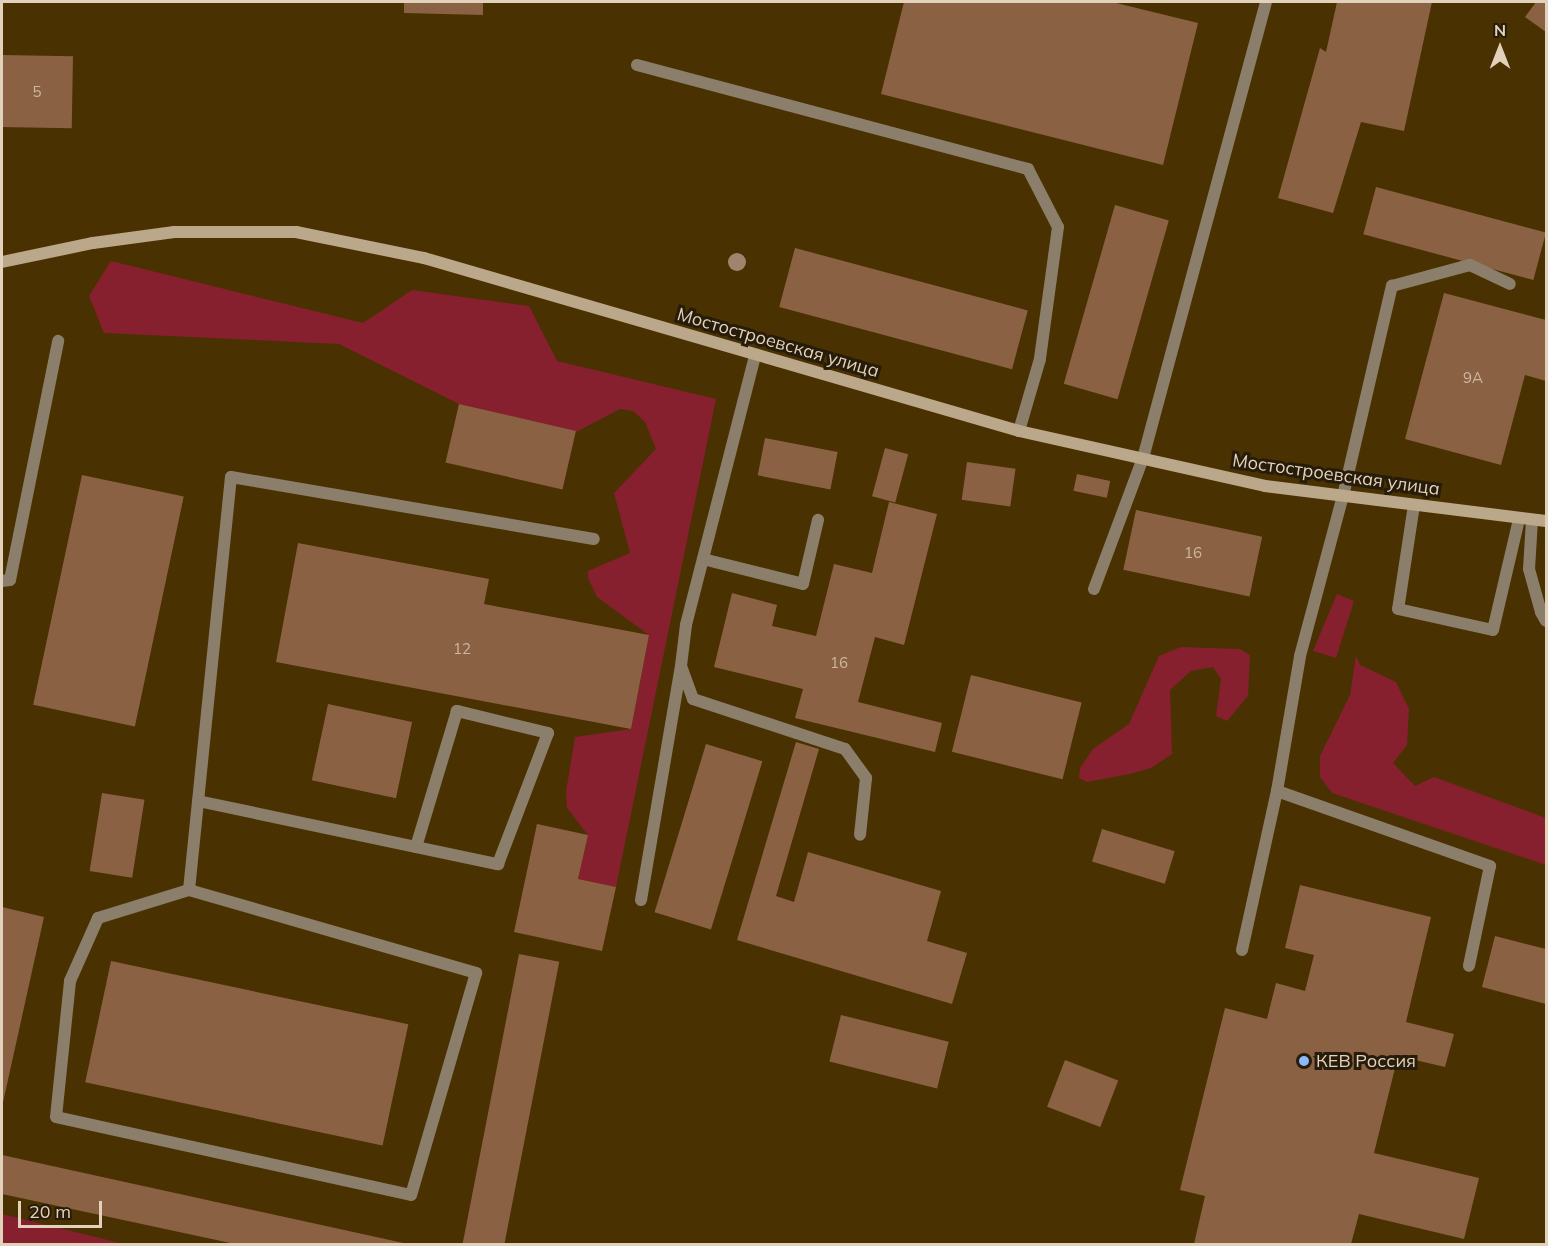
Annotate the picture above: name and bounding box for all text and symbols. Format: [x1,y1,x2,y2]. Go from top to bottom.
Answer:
north arrow [1470,18,1530,78]
text: N [1494,20,1506,40]
house number: 5 [33,83,41,101]
street label: Мостостроевская улица [675,304,881,382]
house number: 9А [1463,369,1483,387]
street label: Мостостроевская улица [1231,450,1441,500]
house number: 16 [1184,544,1202,562]
house number: 12 [453,640,471,658]
house number: 16 [830,654,848,672]
place label: КЕВ Россия [1316,1050,1416,1072]
marker: КЕВ Россия [1297,1054,1311,1068]
scale bar [21,1189,105,1227]
text: 20 m [29,1200,71,1223]

